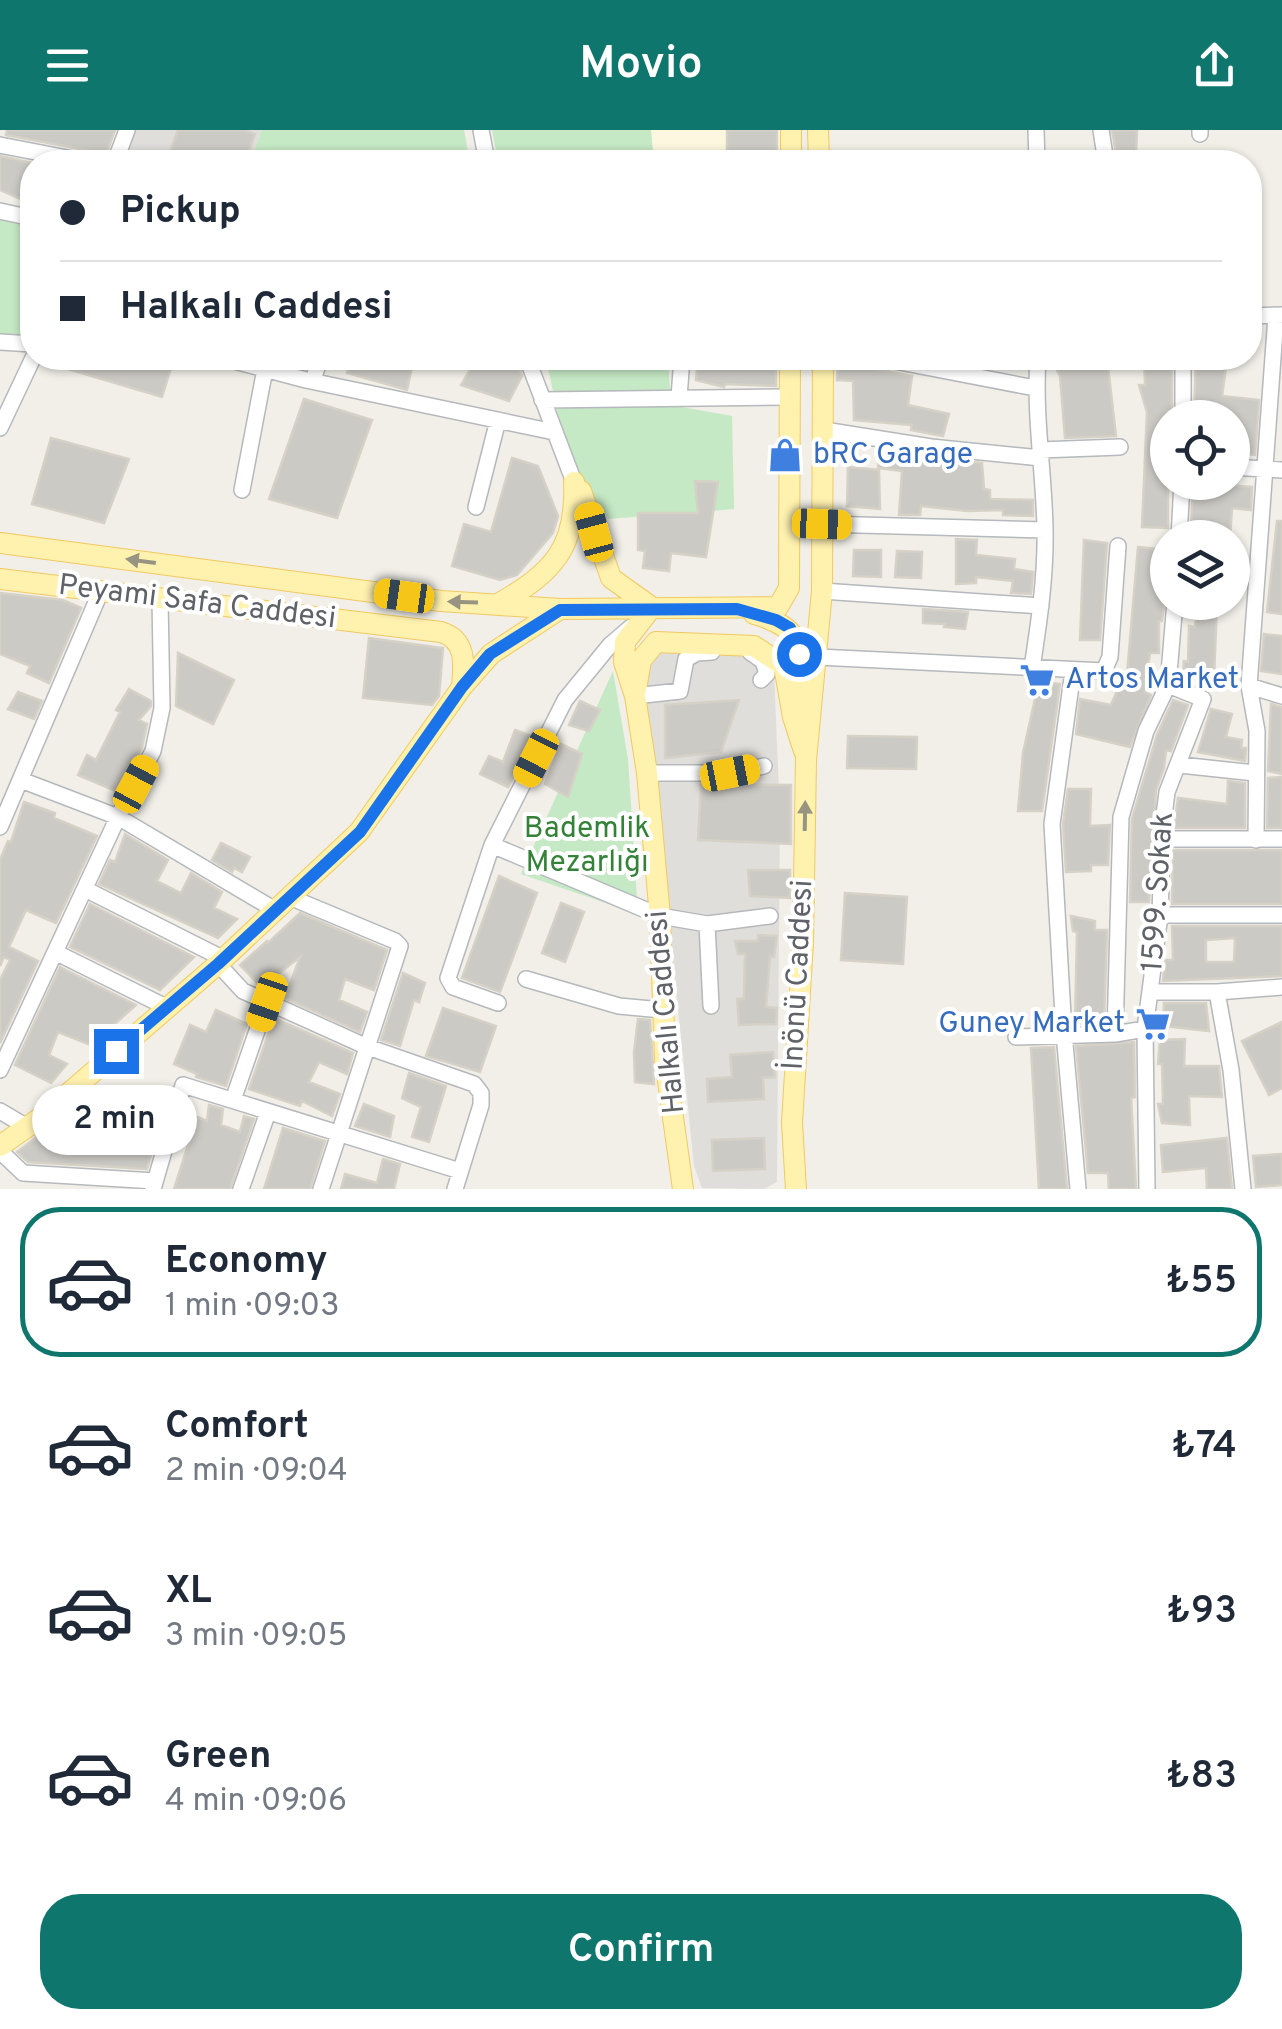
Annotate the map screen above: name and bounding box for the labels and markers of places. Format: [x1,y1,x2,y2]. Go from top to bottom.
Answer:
shop icon: bRC Garage [766,436,804,474]
place label: bRC Garage [813,437,973,474]
supermarket icon: Artos Market [1018,661,1056,699]
place label: Artos Market [1065,662,1239,699]
supermarket icon: Guney Market [1134,1005,1172,1043]
place label: Guney Market [938,1006,1125,1043]

